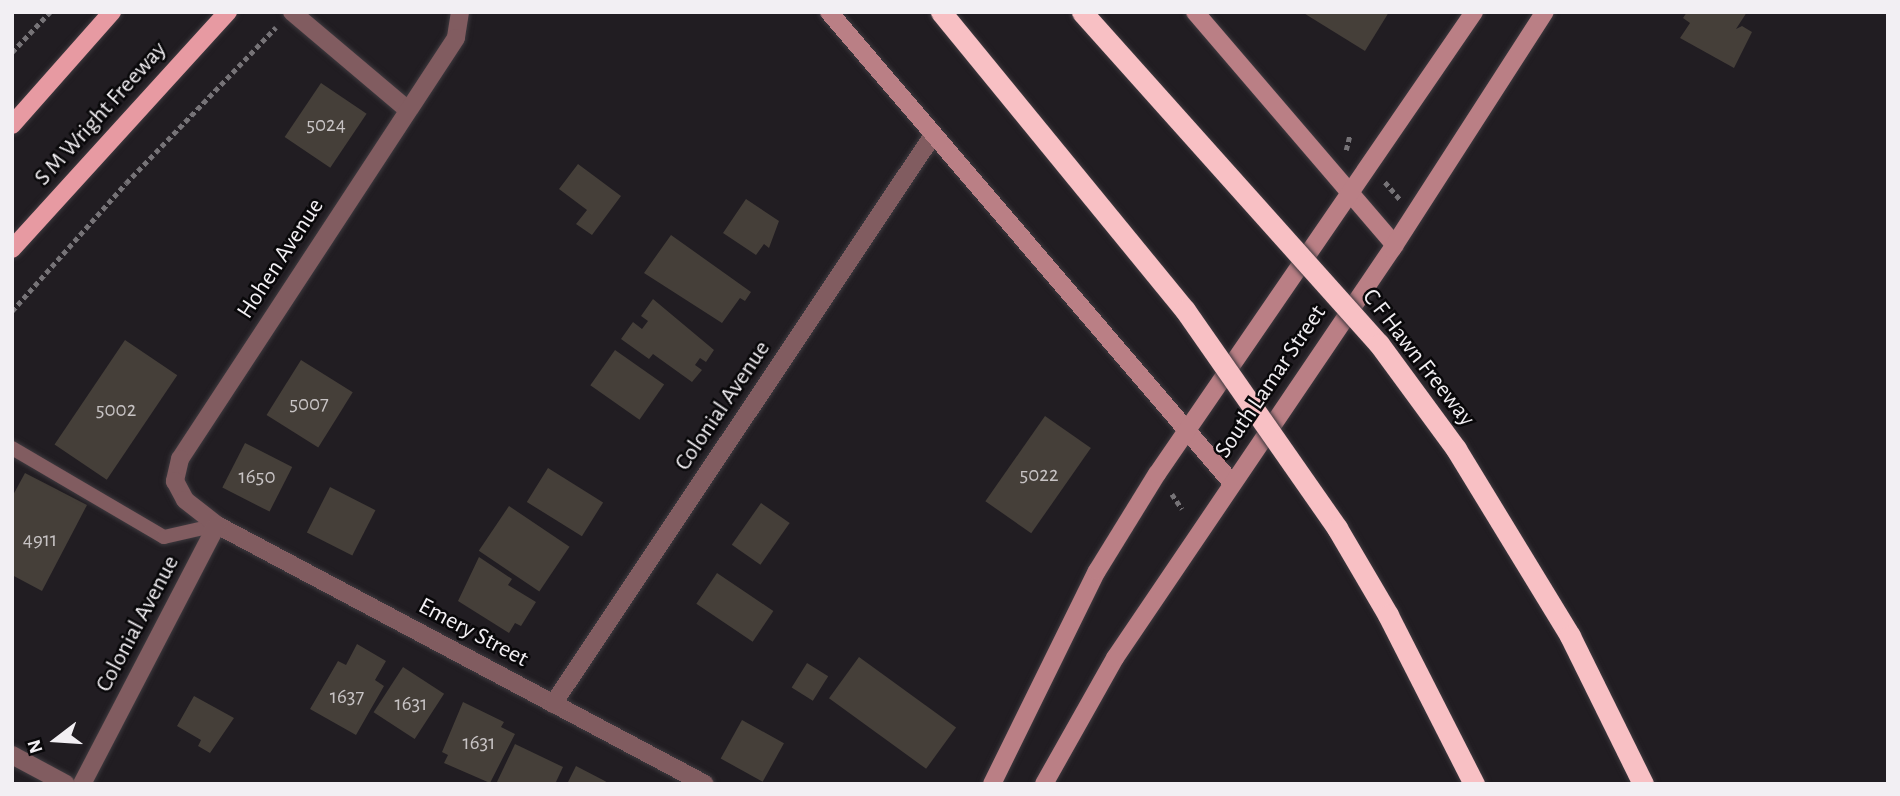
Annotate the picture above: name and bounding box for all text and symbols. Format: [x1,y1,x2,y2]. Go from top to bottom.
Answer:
street label: S M Wright Freeway [29,36,173,192]
house number: 5024 [306,112,346,138]
street label: Hohen Avenue [231,193,331,325]
street label: C F Hawn Freeway [1355,284,1481,432]
street label: South Lamar Street [1209,300,1333,464]
street label: Colonial Avenue [669,336,777,476]
house number: 5007 [289,391,329,417]
house number: 5002 [96,397,136,423]
house number: 5022 [1020,462,1058,488]
house number: 1650 [239,464,275,490]
house number: 4911 [23,527,57,553]
street label: Colonial Avenue [90,551,186,697]
street label: Emery Street [413,592,533,674]
house number: 1637 [330,684,364,710]
house number: 1631 [395,691,427,717]
north arrow [21,705,91,775]
house number: 1631 [463,730,495,756]
text: N [24,737,46,755]

